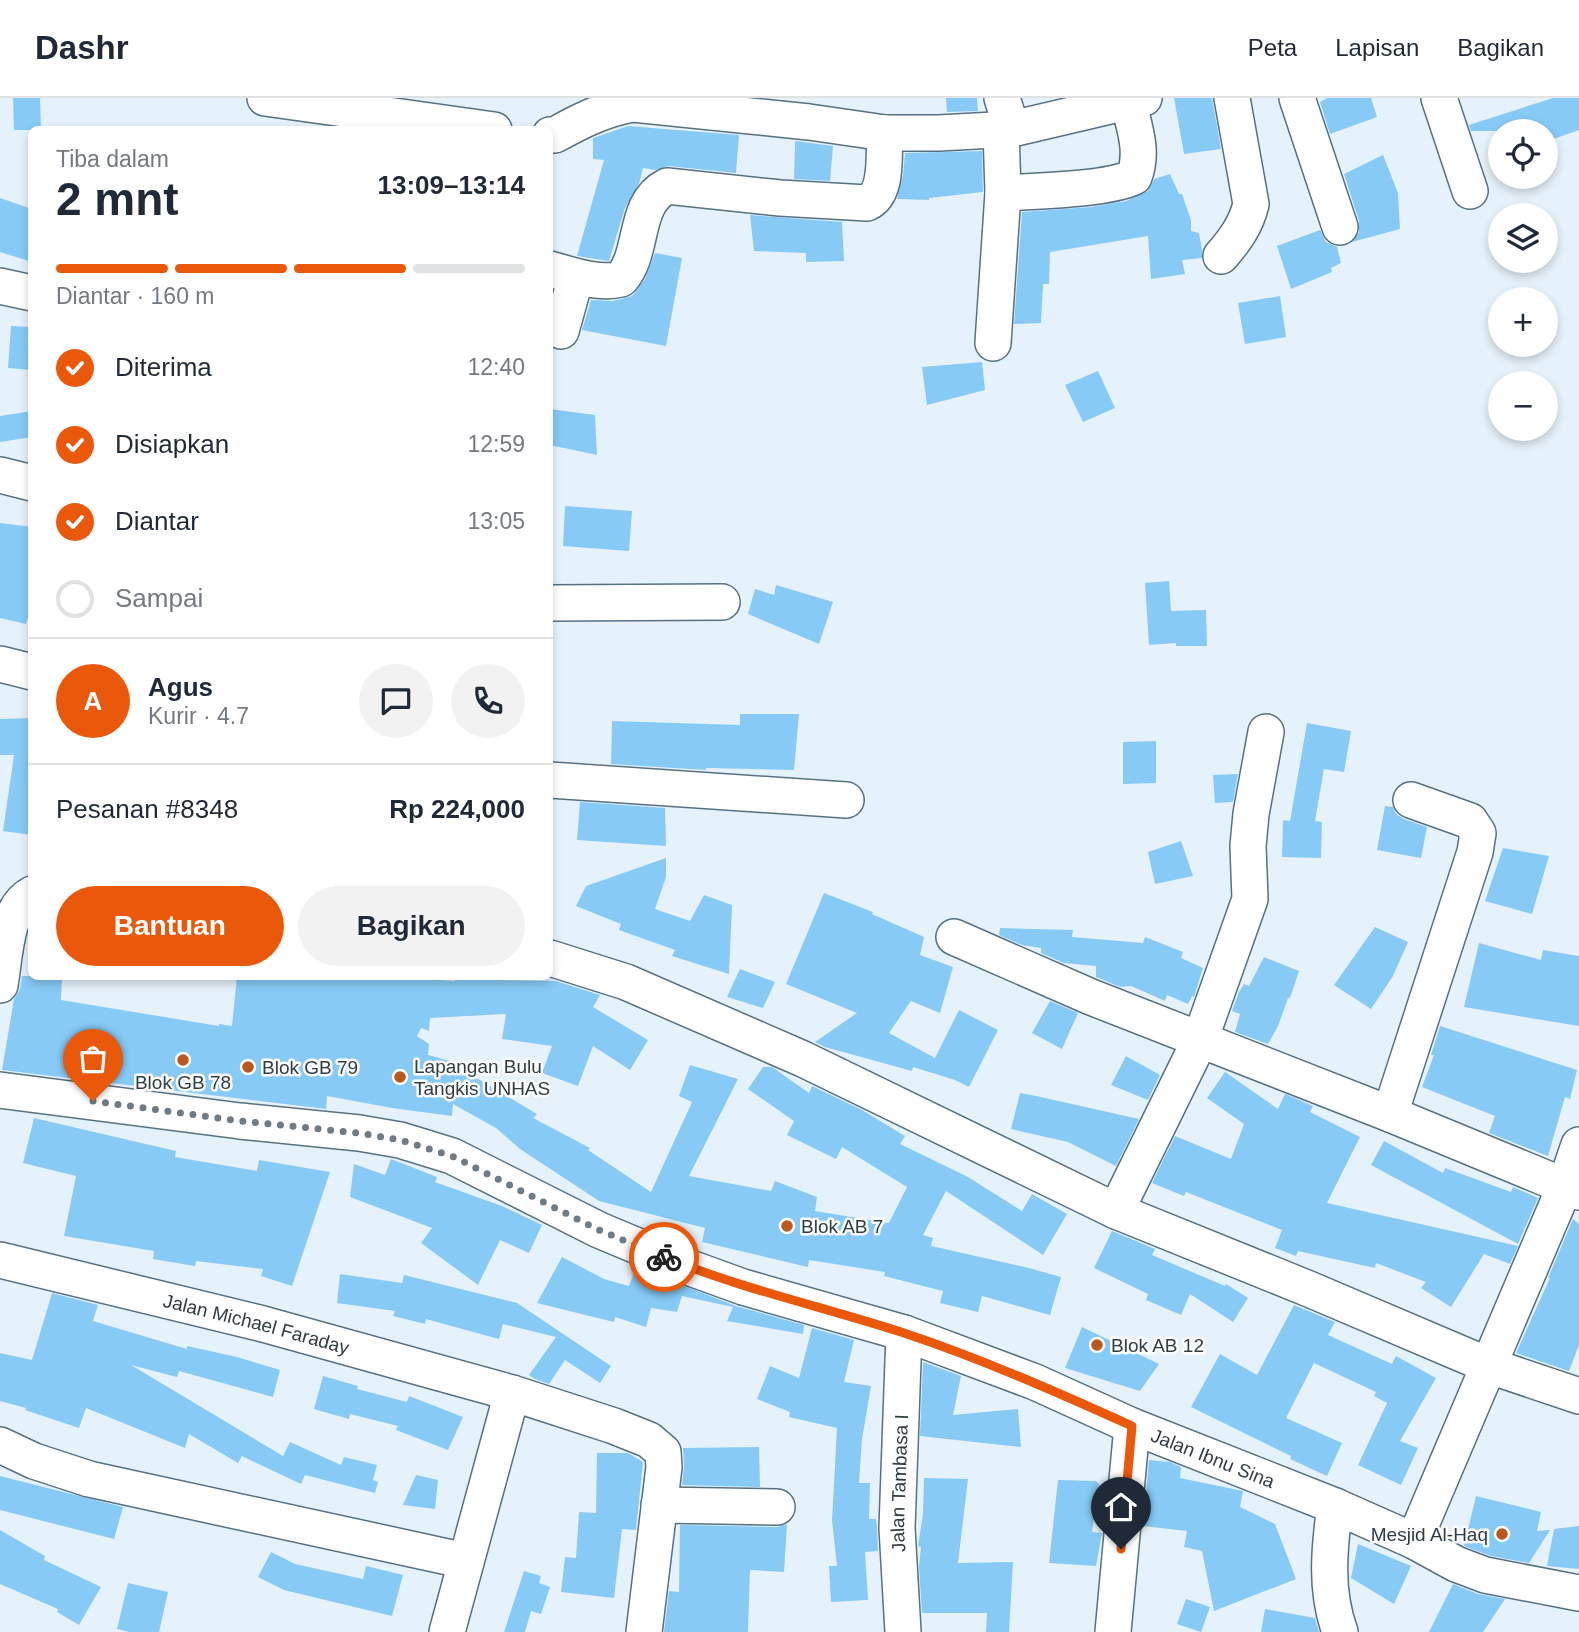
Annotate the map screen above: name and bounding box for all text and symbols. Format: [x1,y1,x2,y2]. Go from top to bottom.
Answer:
text: Dashr [35,29,129,66]
text: Peta [1248,34,1297,61]
text: Lapisan [1335,34,1419,61]
text: Bagikan [1457,34,1544,61]
map controls [1488,119,1558,441]
button: locate [1488,119,1558,189]
text: Tiba dalam [56,146,169,172]
text: 13:09–13:14 [378,170,525,200]
text: 2 mnt [56,173,179,225]
button: layers [1488,203,1558,273]
text: Diantar · 160 m [56,283,215,309]
button: + [1488,287,1558,357]
icon: check [56,349,94,387]
text: Diterima [115,352,212,382]
text: 12:40 [467,354,525,380]
button: − [1488,371,1558,441]
icon: check [56,426,94,464]
text: Disiapkan [115,429,229,459]
text: 12:59 [467,431,525,457]
icon: check [56,503,94,541]
text: Diantar [115,506,199,536]
text: 13:05 [467,508,525,534]
text: Sampai [115,583,203,613]
button: chat [359,664,433,738]
button: phone [451,664,525,738]
text: Agus [148,672,213,702]
text: A [84,686,102,716]
text: Kurir · 4.7 [148,703,249,729]
text: Pesanan #8348 [56,794,238,824]
text: Rp 224,000 [389,794,525,824]
button: Bantuan [56,886,284,966]
button: Bagikan [298,886,525,966]
pin [63,1029,123,1101]
icon: bag [74,1040,112,1078]
marker: Blok GB 78 [175,1052,191,1068]
place label: Lapangan Bulu Tangkis UNHAS [414,1056,550,1099]
place label: Blok GB 79 [262,1057,358,1078]
marker: Blok GB 79 [240,1059,256,1075]
marker: Lapangan Bulu Tangkis UNHAS [392,1069,408,1085]
place label: Blok GB 78 [135,1072,231,1093]
place label: Blok AB 7 [801,1216,883,1237]
marker: Blok AB 7 [779,1218,795,1234]
courier [629,1222,699,1292]
icon: bike [645,1238,683,1276]
street label: Jalan Michael Faraday [161,1290,352,1358]
place label: Blok AB 12 [1111,1335,1204,1356]
marker: Blok AB 12 [1089,1337,1105,1353]
street label: Jalan Tambasa I [887,1414,912,1553]
street label: Jalan Ibnu Sina [1148,1424,1278,1492]
pin [1091,1477,1151,1549]
icon: home [1102,1488,1140,1526]
place label: Mesjid Al-Haq [1371,1524,1488,1545]
marker: Mesjid Al-Haq [1494,1526,1510,1542]

